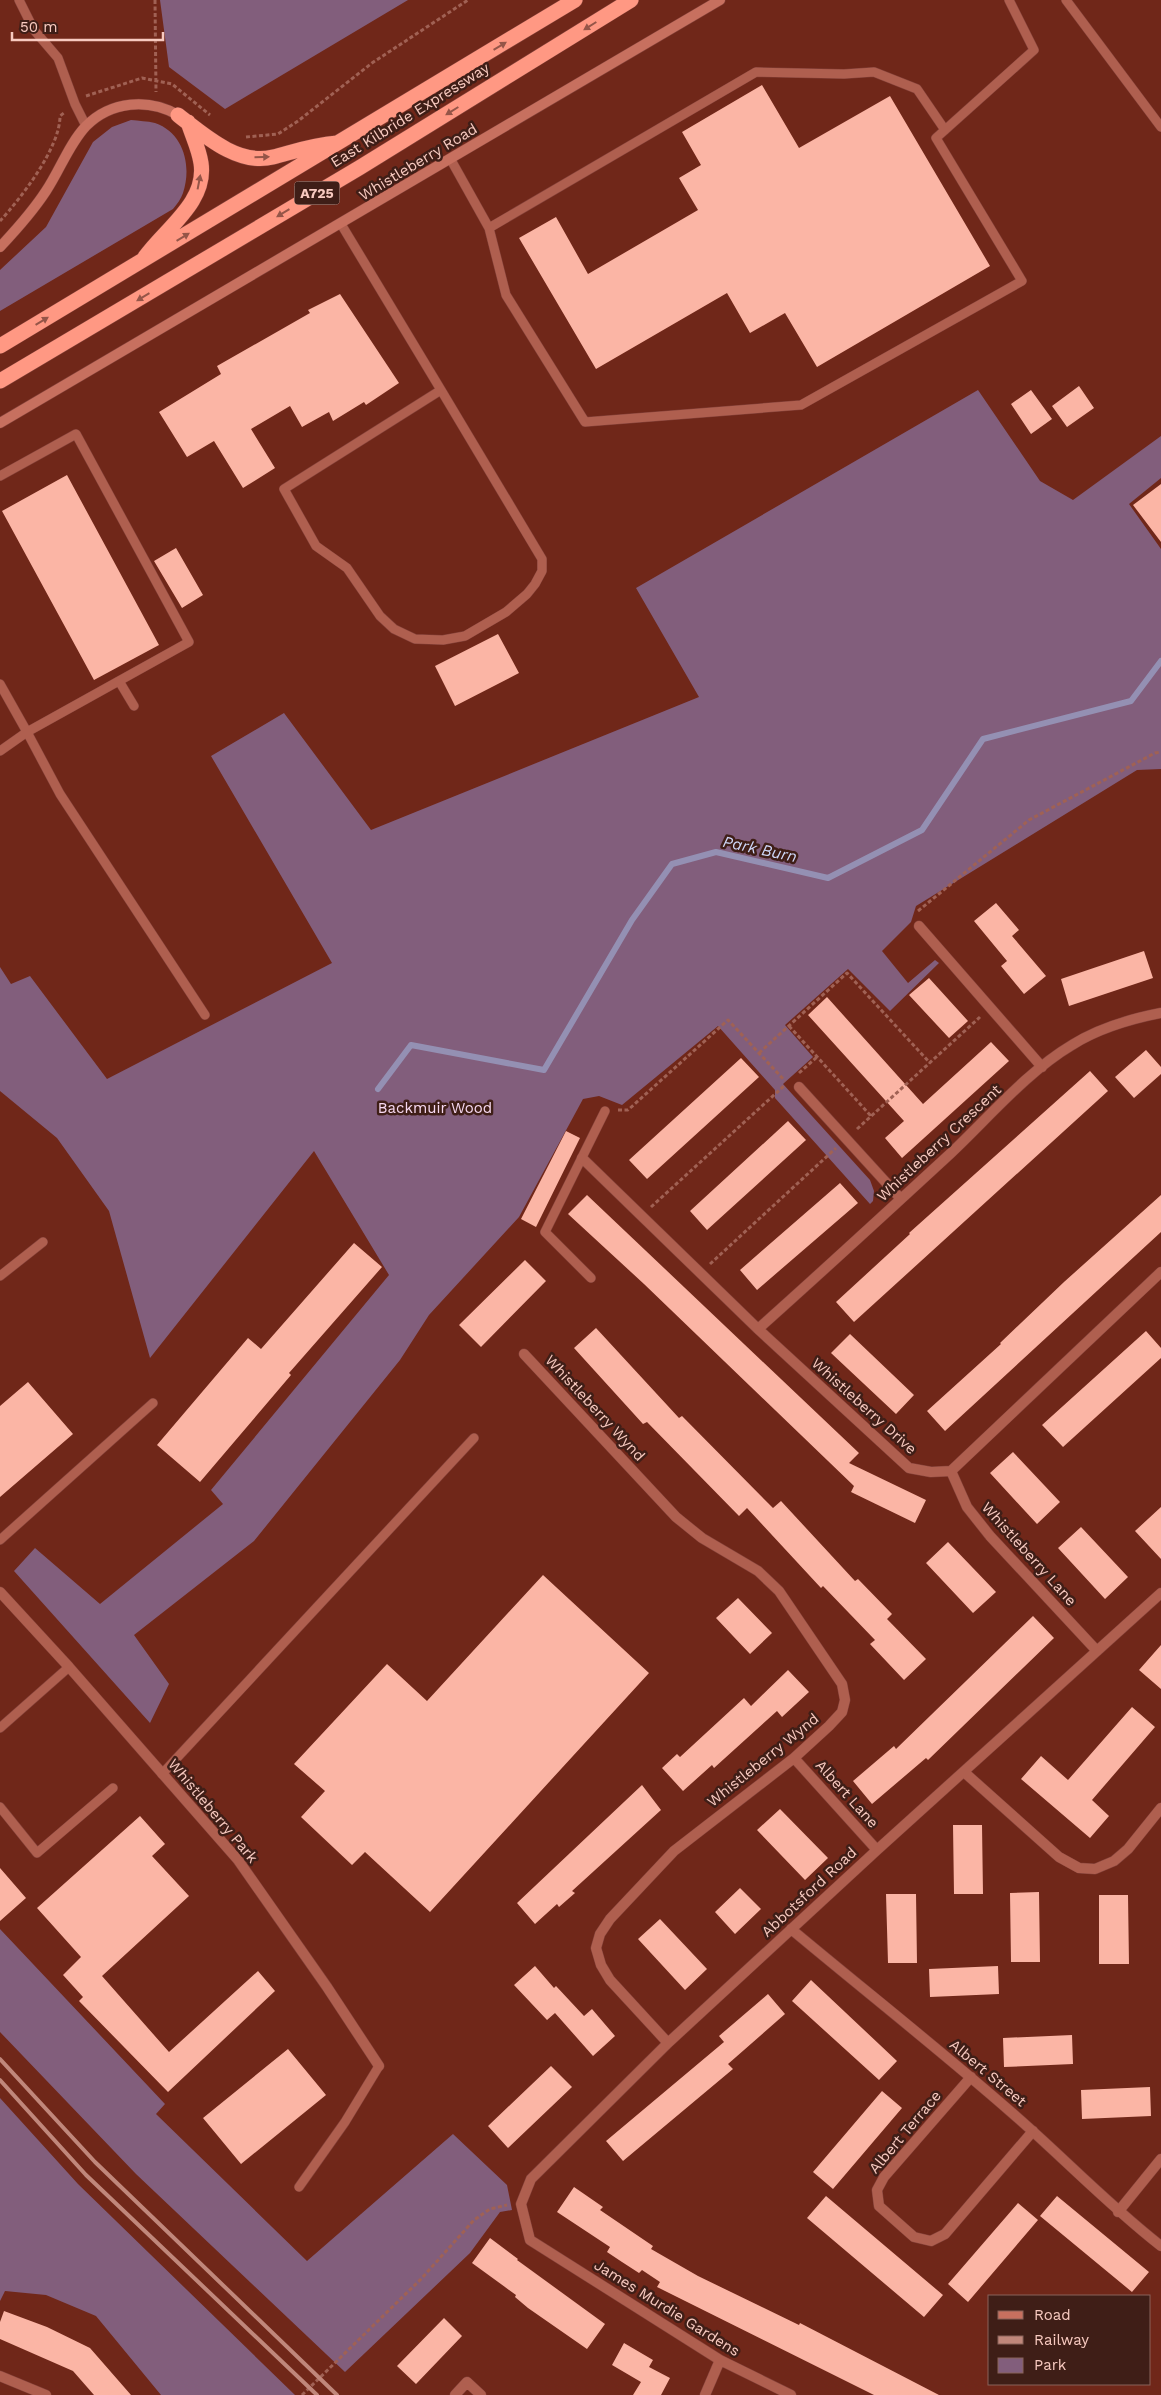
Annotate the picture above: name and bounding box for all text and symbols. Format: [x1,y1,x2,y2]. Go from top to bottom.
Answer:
scale bar [12,10,164,42]
text: 50 m [20,18,57,36]
one-way arrow [583,21,596,30]
one-way arrow [494,41,507,50]
street label: East Kilbride Expressway [327,59,493,171]
one-way arrow [445,106,458,115]
street label: Whistleberry Road [356,120,480,204]
one-way arrow [254,153,270,161]
one-way arrow [196,173,204,189]
road number: A725 [294,182,340,204]
one-way arrow [276,209,289,218]
one-way arrow [176,232,189,242]
one-way arrow [137,292,150,301]
one-way arrow [36,317,49,326]
water label: Park Burn [721,832,799,866]
street label: Whistleberry Crescent [873,1080,1005,1205]
park label: Backmuir Wood [378,1099,492,1117]
street label: Whistleberry Wynd [541,1351,649,1465]
street label: Whistleberry Drive [808,1354,920,1458]
street label: Whistleberry Lane [978,1498,1080,1610]
street label: Whistleberry Wynd [704,1709,822,1811]
street label: Whistleberry Park [164,1755,262,1867]
street label: Albert Lane [812,1756,882,1832]
street label: Abbotsford Road [758,1843,860,1941]
street label: Albert Street [946,2036,1031,2111]
street label: Albert Terrace [865,2087,945,2177]
street label: James Murdie Gardens [591,2256,743,2360]
legend [988,2295,1151,2385]
text: Road [1034,2306,1071,2324]
text: Railway [1034,2331,1089,2349]
text: Park [1034,2356,1067,2374]

